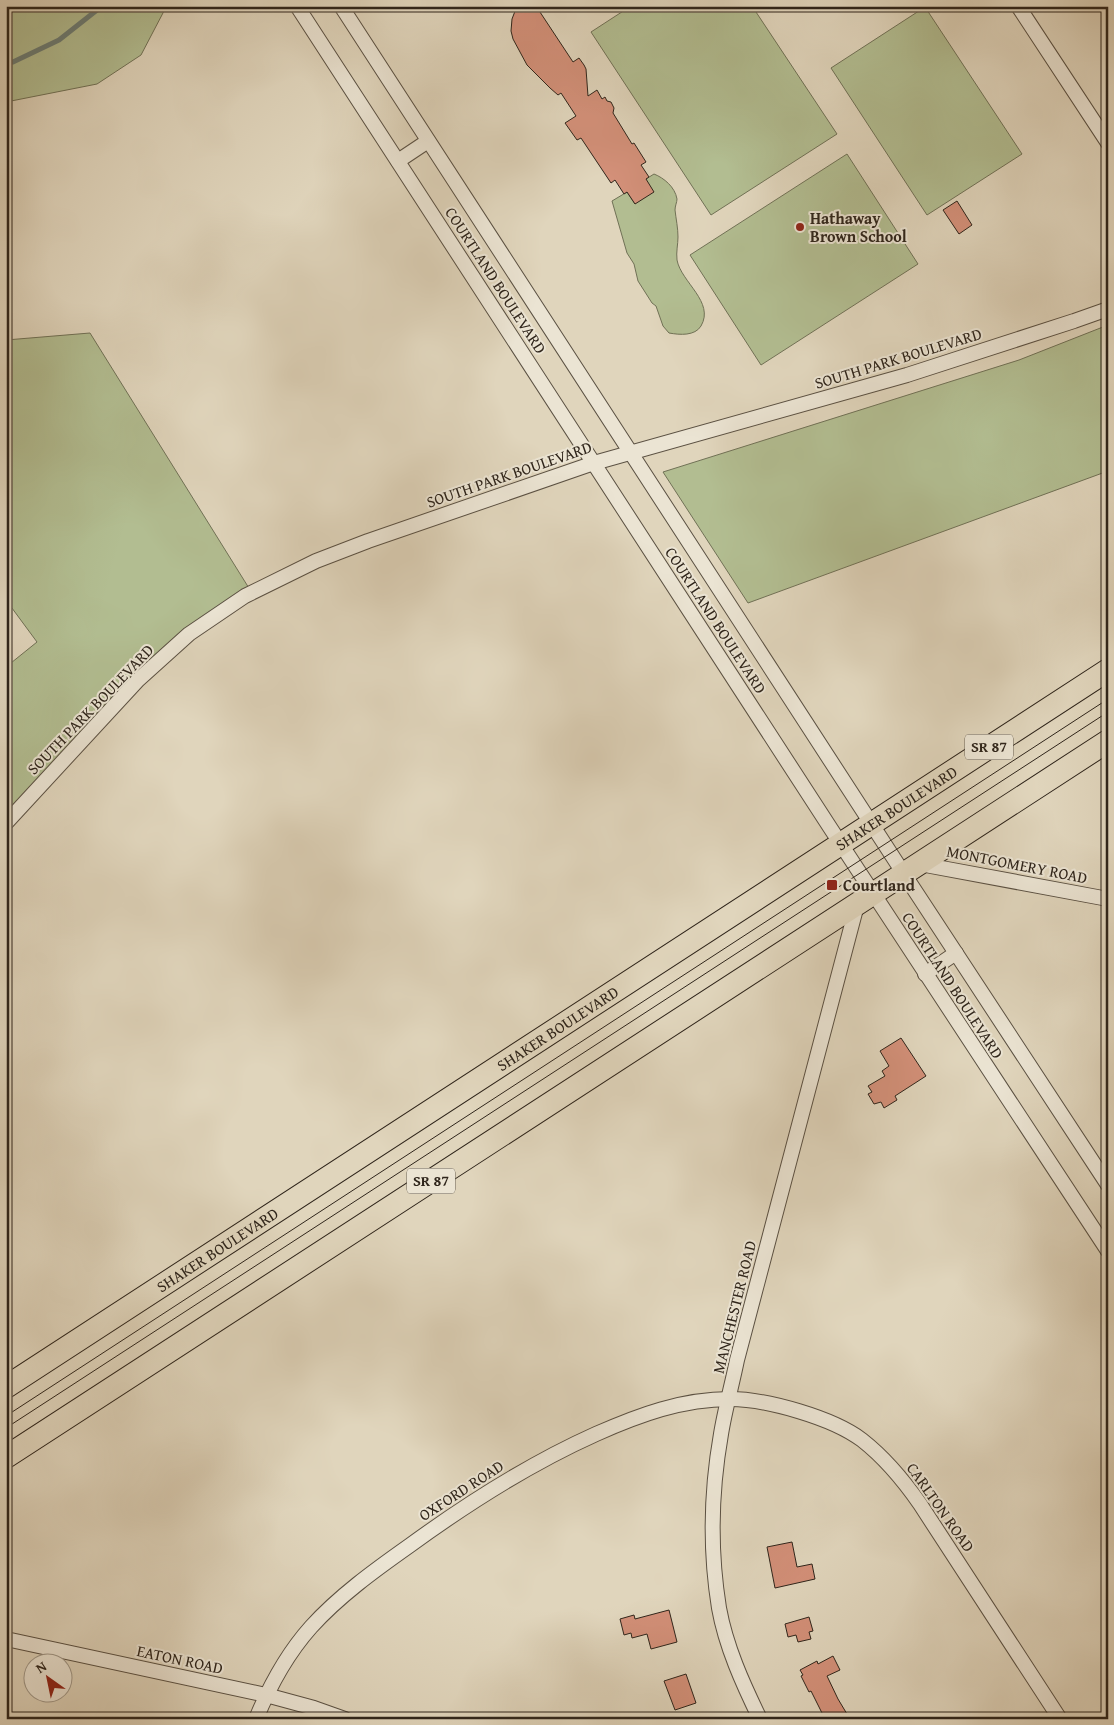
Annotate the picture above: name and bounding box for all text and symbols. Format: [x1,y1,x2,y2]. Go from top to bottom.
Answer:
street label: COURTLAND BOULEVARD [439,202,553,358]
place label: Hathaway Brown School [810,206,907,248]
marker: Hathaway Brown School [794,221,806,233]
street label: SOUTH PARK BOULEVARD [812,321,985,395]
street label: SOUTH PARK BOULEVARD [423,434,595,514]
street label: COURTLAND BOULEVARD [659,542,773,698]
street label: SOUTH PARK BOULEVARD [21,638,159,780]
road number: SR 87 [965,734,1013,760]
street label: SHAKER BOULEVARD [830,759,962,856]
street label: MONTGOMERY ROAD [945,839,1090,889]
place label: Courtland [843,873,916,897]
marker: Courtland [825,878,839,892]
street label: COURTLAND BOULEVARD [896,907,1010,1063]
street label: SHAKER BOULEVARD [492,979,624,1077]
road number: SR 87 [407,1168,455,1194]
street label: SHAKER BOULEVARD [151,1201,283,1298]
street label: MANCHESTER ROAD [706,1238,762,1376]
street label: OXFORD ROAD [414,1453,508,1527]
street label: CARLTON ROAD [901,1457,981,1557]
street label: EATON ROAD [135,1638,226,1680]
north arrow [22,1652,72,1702]
text: N [32,1656,51,1678]

